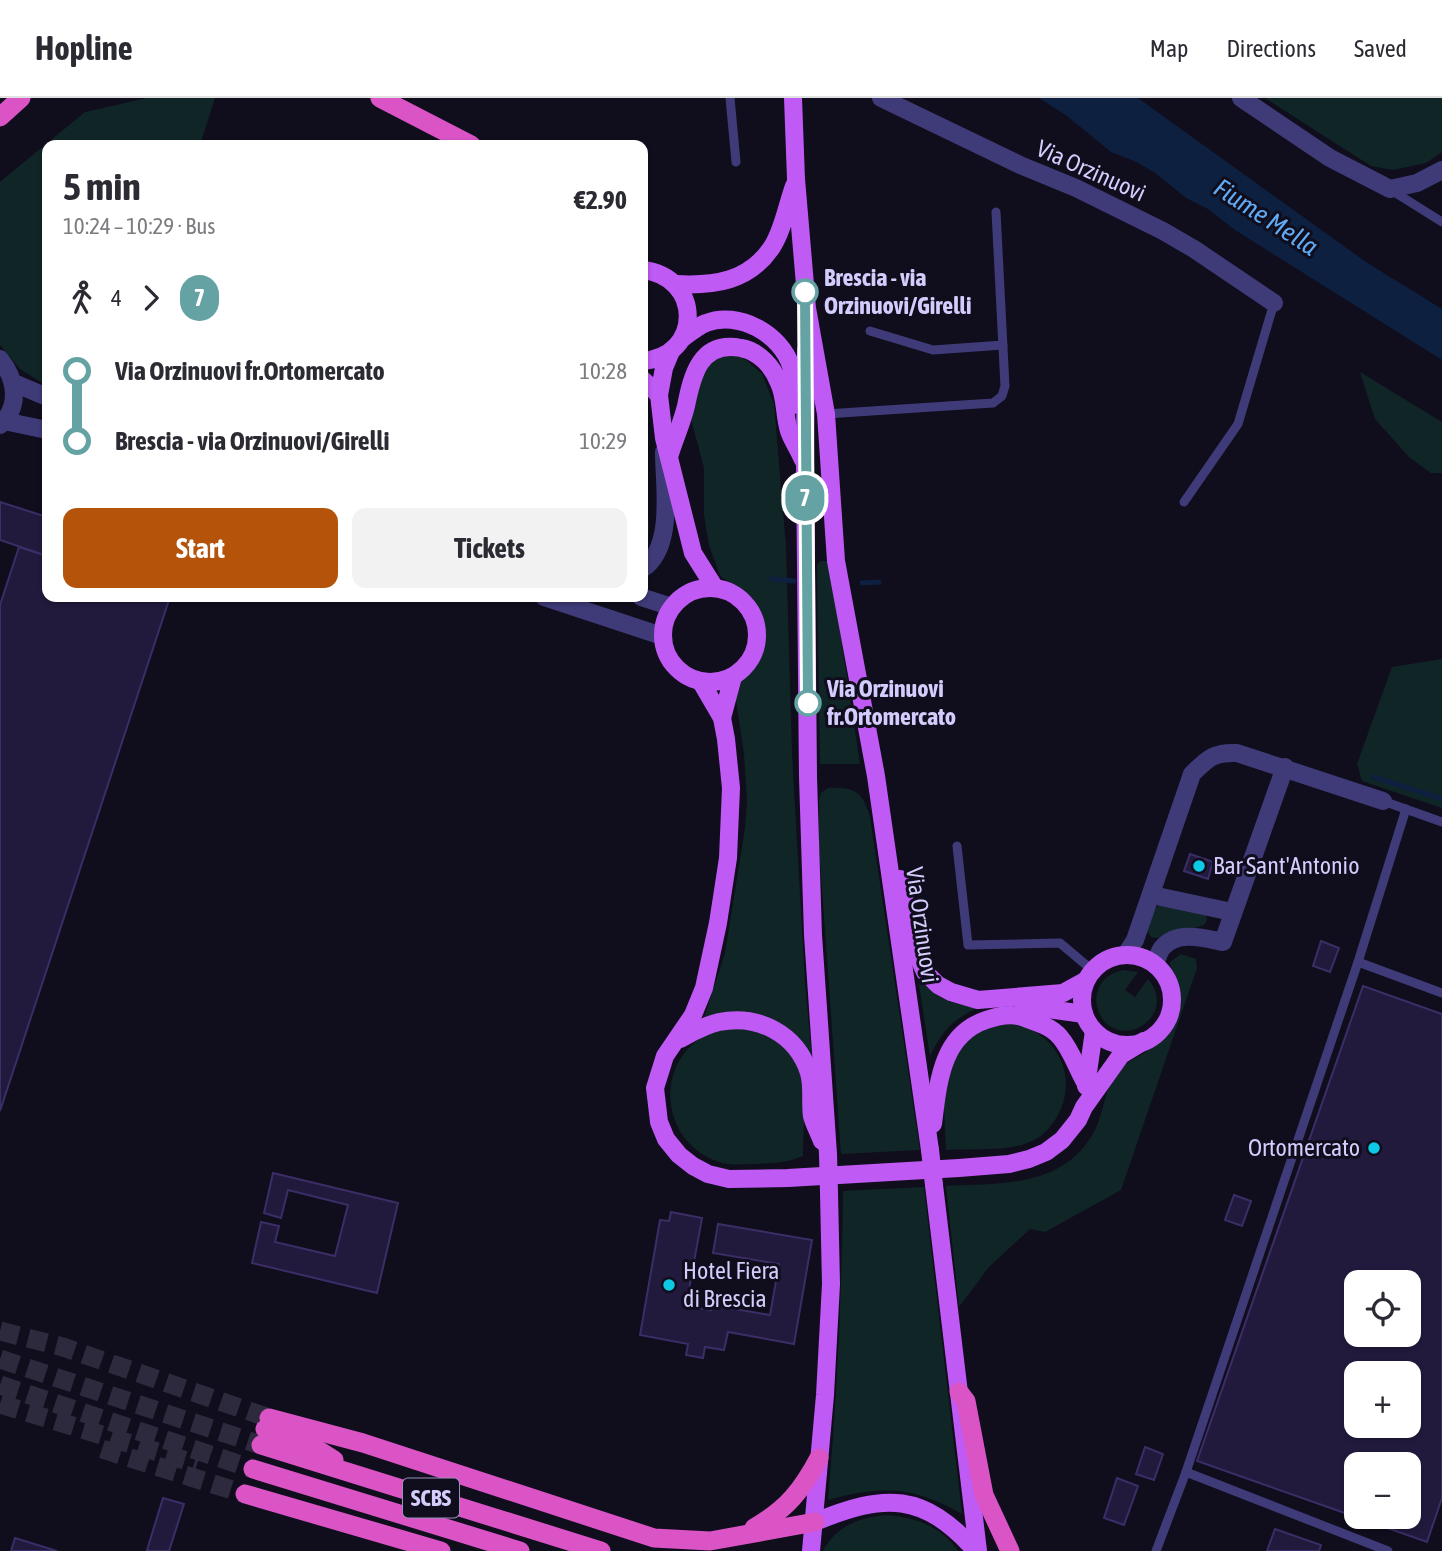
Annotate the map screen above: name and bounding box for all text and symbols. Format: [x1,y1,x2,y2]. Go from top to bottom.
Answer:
text: Hopline [35,29,133,67]
text: Map [1150,35,1188,62]
text: Directions [1226,35,1316,62]
text: Saved [1354,35,1407,62]
street label: Via Orzinuovi [1032,134,1150,207]
text: 5 min [63,165,141,208]
water label: Fiume Mella [1208,172,1324,262]
text: €2.90 [574,185,627,215]
text: 10:24 – 10:29 · Bus [63,213,215,239]
place label: Brescia - via Orzinuovi/Girelli [824,264,972,319]
icon: walk [63,279,101,317]
icon: forward [132,279,170,317]
marker: Brescia - via Orzinuovi/Girelli [792,279,818,305]
text: 7 [194,284,205,311]
text: 4 [111,285,122,311]
text: Via Orzinuovi fr.Ortomercato [115,356,385,386]
text: 10:28 [579,358,627,384]
text: Brescia - via Orzinuovi/Girelli [115,426,389,456]
text: 10:29 [579,428,627,454]
line badge: 7 [782,475,828,521]
text: 7 [799,484,811,511]
button: Start [63,508,338,588]
button: Tickets [352,508,627,588]
place label: Via Orzinuovi fr.Ortomercato [826,675,956,730]
marker: Via Orzinuovi fr.Ortomercato [795,690,821,716]
place label: Bar Sant'Antonio [1213,852,1359,879]
marker: Bar Sant'Antonio [1191,858,1207,874]
street label: Via Orzinuovi [901,865,944,985]
place label: Ortomercato [1248,1134,1360,1161]
marker: Ortomercato [1366,1140,1382,1156]
place label: Hotel Fiera di Brescia [683,1257,779,1312]
map controls [1344,1270,1421,1529]
button: locate [1344,1270,1421,1347]
marker: Hotel Fiera di Brescia [661,1277,677,1293]
button: + [1344,1361,1421,1438]
button: − [1344,1452,1421,1529]
road number: SCBS [403,1478,459,1518]

